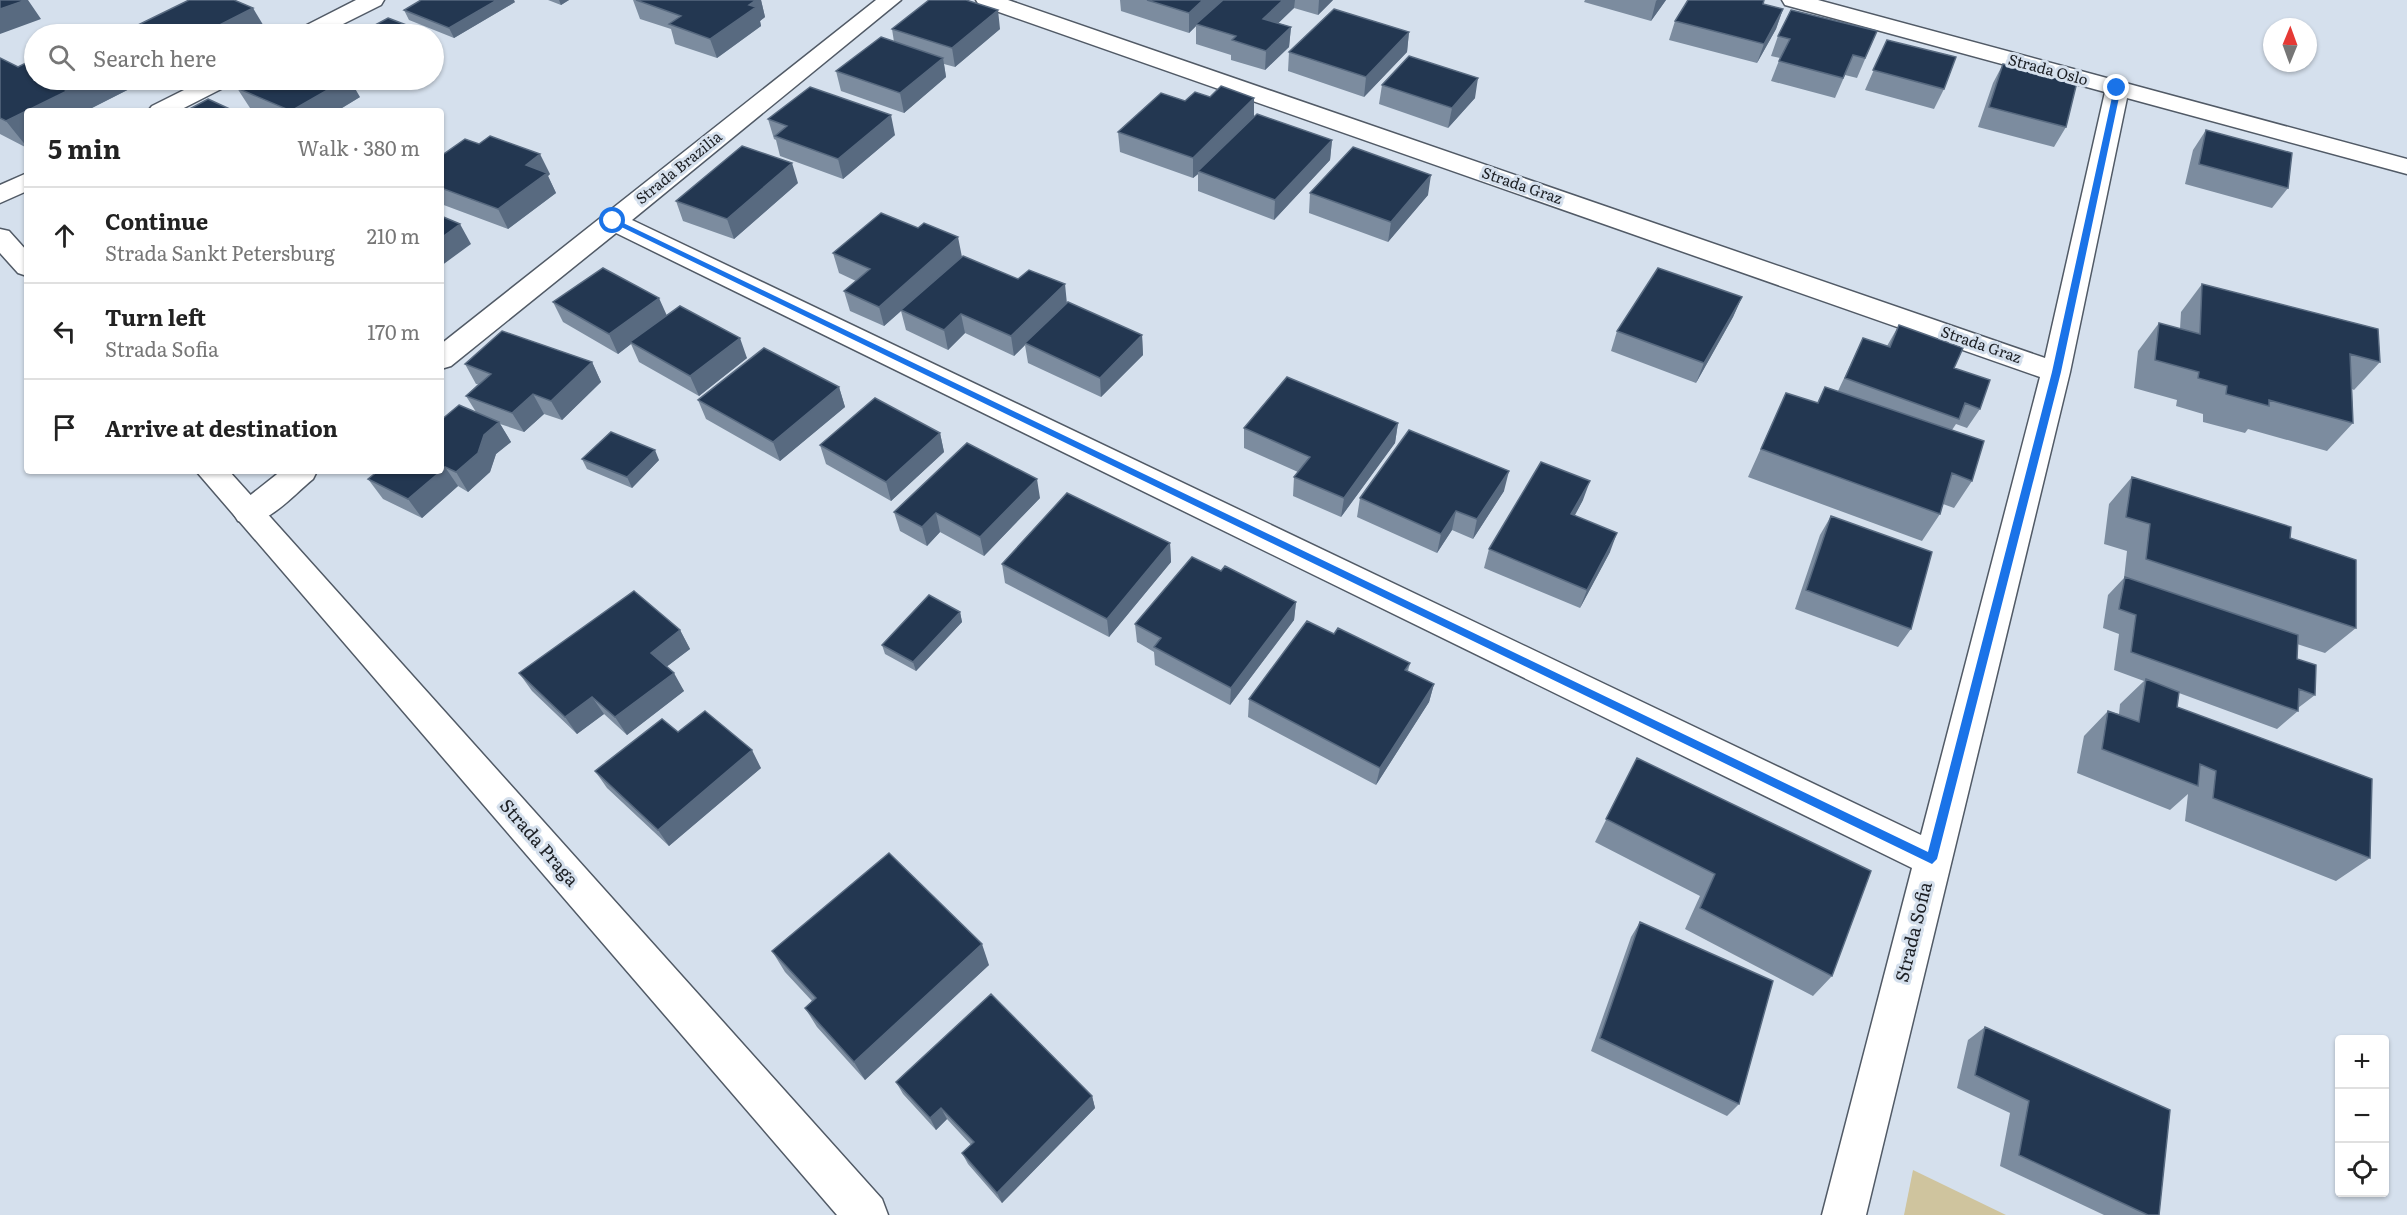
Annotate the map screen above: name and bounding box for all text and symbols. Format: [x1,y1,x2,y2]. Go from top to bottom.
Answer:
north arrow [2263,18,2317,72]
search box [24,24,444,90]
icon: search [45,41,78,74]
text: Search here [93,41,216,74]
street label: Strada Oslo [2006,47,2091,90]
route end [2103,74,2129,100]
street label: Strada Brazilia [630,124,727,209]
text: 5 min [48,128,121,167]
text: Walk · 380 m [297,132,420,162]
street label: Strada Graz [1479,160,1566,209]
text: Continue [105,204,208,237]
route start [599,207,625,233]
icon: ahead [48,219,81,252]
text: 210 m [367,220,420,250]
text: Strada Sankt Petersburg [105,237,335,267]
text: Turn left [105,300,206,333]
icon: left [48,315,81,348]
text: 170 m [367,316,420,346]
street label: Strada Graz [1938,319,2025,368]
text: Strada Sofia [105,333,219,363]
icon: arrive [48,411,81,444]
text: Arrive at destination [105,411,338,444]
street label: Strada Praga [494,792,586,892]
street label: Strada Sofia [1887,878,1938,985]
map controls [2335,1035,2389,1197]
button: + [2335,1035,2389,1089]
button: − [2335,1089,2389,1143]
button: locate [2335,1143,2389,1197]

